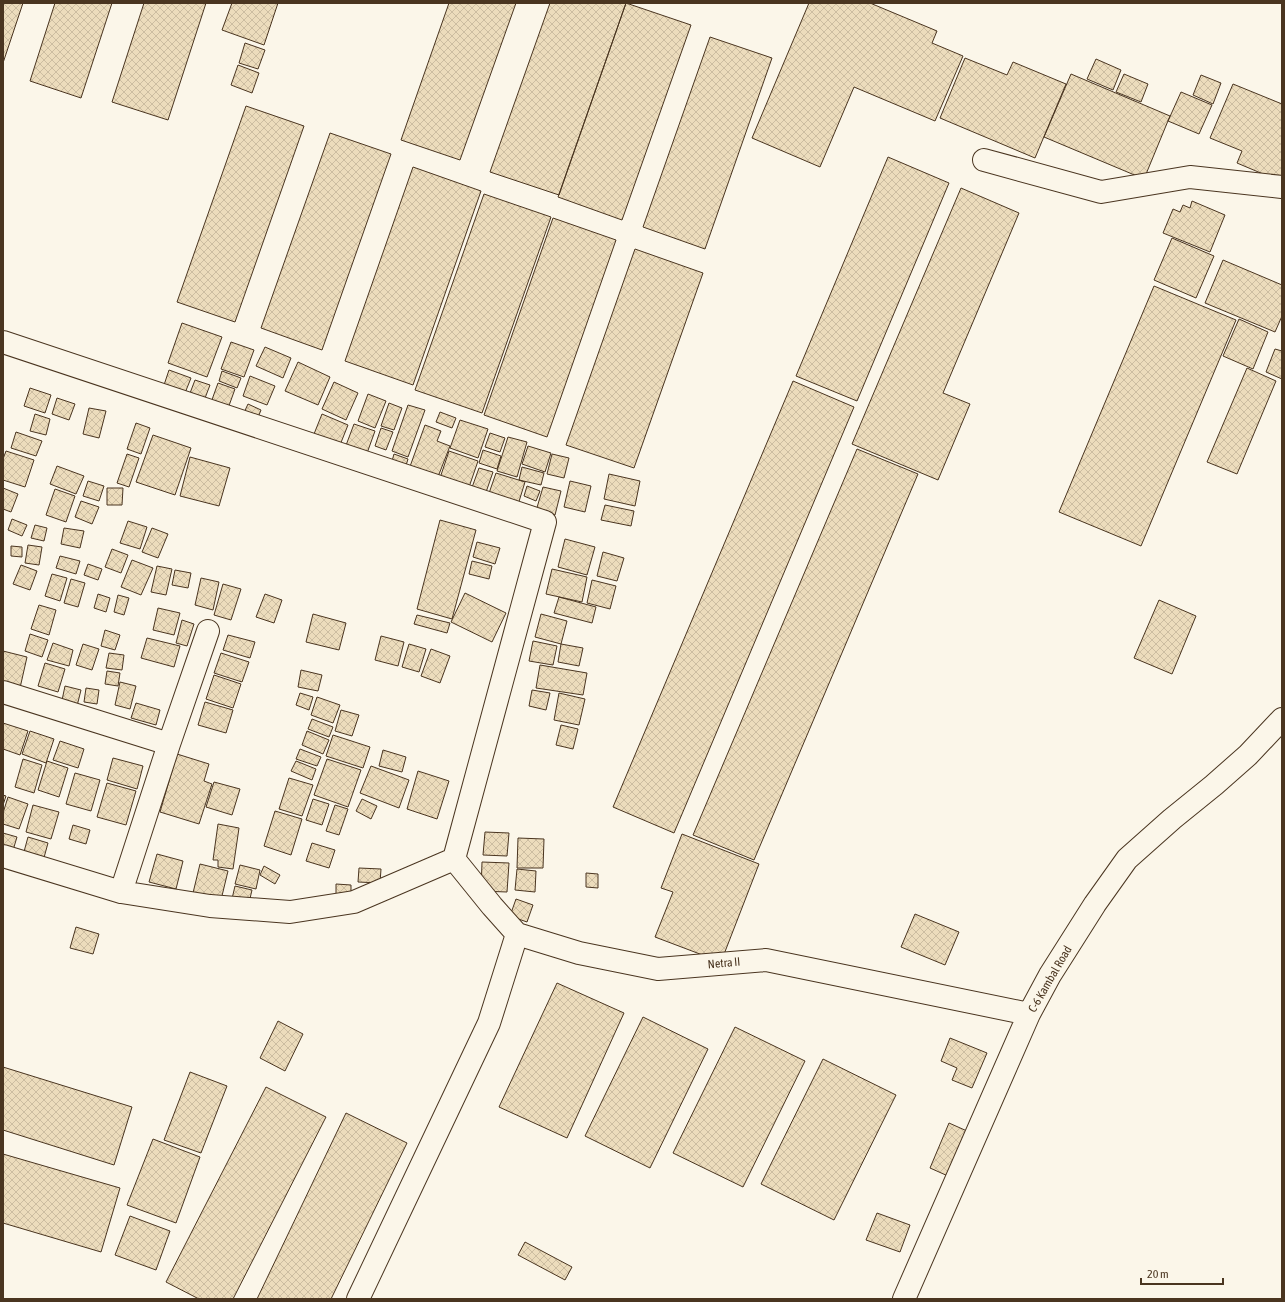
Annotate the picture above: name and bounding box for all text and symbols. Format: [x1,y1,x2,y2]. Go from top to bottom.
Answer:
street label: C-6 Kambal Road [1025,943,1075,1015]
street label: Netra II [707,955,741,971]
scale bar [1141,1260,1223,1286]
text: 20 m [1147,1267,1169,1281]

